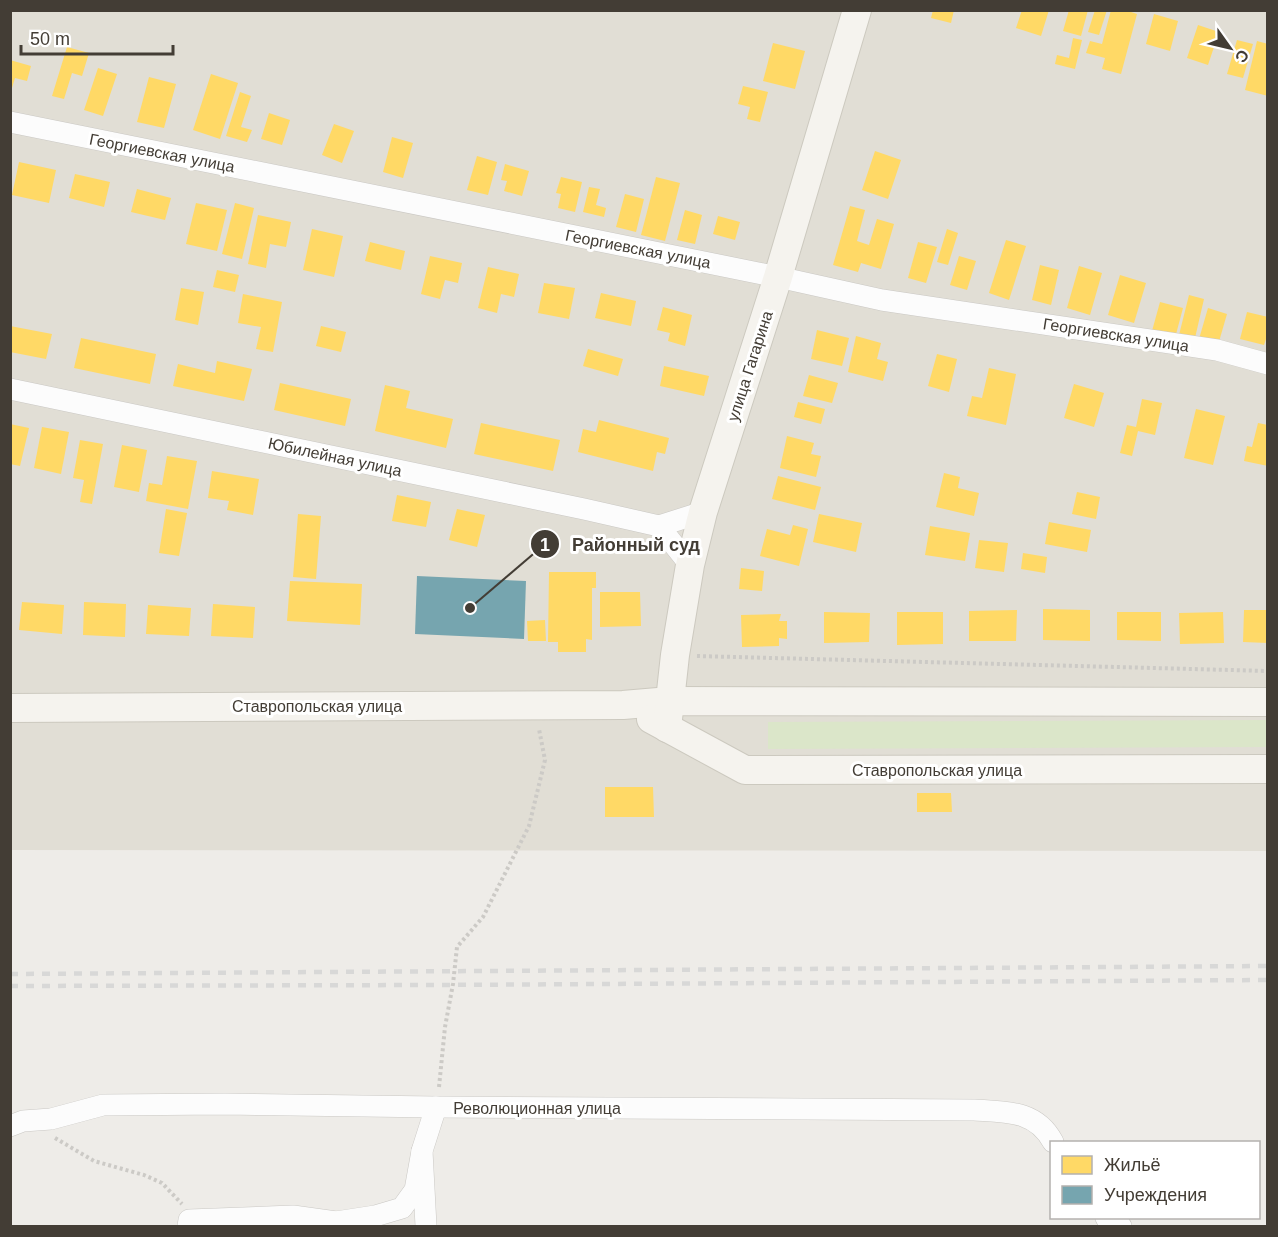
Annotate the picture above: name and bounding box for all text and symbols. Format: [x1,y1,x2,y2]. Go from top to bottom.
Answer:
scale bar [21,18,172,56]
north arrow [1200,18,1260,78]
text: 50 m [30,29,70,49]
text: С [1231,47,1252,66]
street label: Георгиевская улица [88,131,236,175]
street label: Георгиевская улица [564,227,712,271]
street label: улица Гагарина [724,309,776,423]
street label: Георгиевская улица [1042,315,1190,355]
street label: Юбилейная улица [267,435,404,480]
callout: Районный суд [530,526,712,562]
text: 1 [540,535,550,555]
text: Районный суд [572,535,701,555]
street label: Ставропольская улица [232,698,402,715]
street label: Ставропольская улица [852,762,1022,779]
street label: Революционная улица [453,1100,621,1117]
legend [1050,1141,1260,1219]
text: Жильё [1104,1155,1161,1175]
text: Учреждения [1104,1185,1207,1205]

